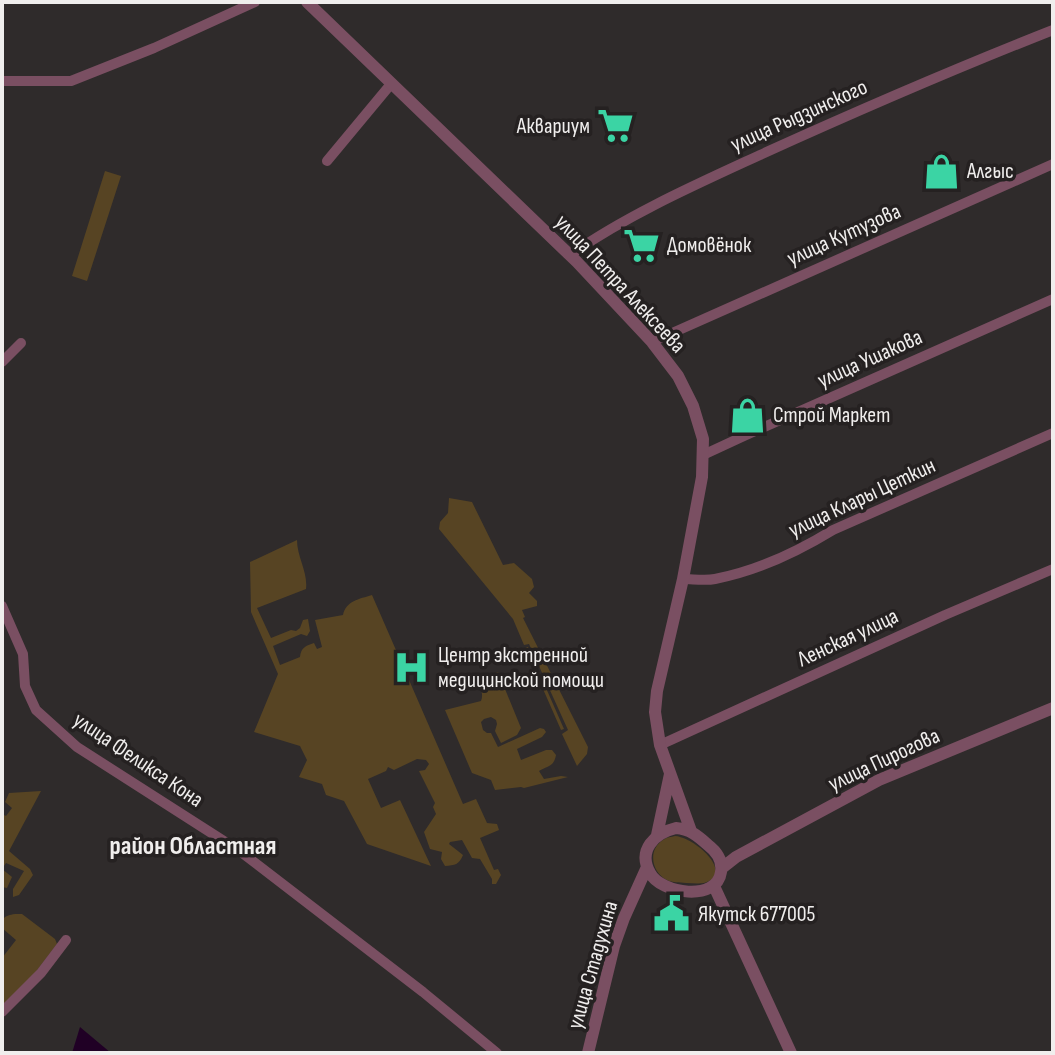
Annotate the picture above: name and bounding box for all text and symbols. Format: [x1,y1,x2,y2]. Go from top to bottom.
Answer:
street label: улица Рыдзинского [726,74,872,158]
supermarket icon: Аквариум [597,107,635,145]
place label: Аквариум [516,113,590,140]
shop icon: Алгыс [922,152,960,190]
place label: Алгыс [966,158,1014,185]
street label: улица Кутузова [783,198,905,272]
street label: улица Петра Алексеева [549,209,691,359]
supermarket icon: Домовёнок [622,226,660,264]
place label: Домовёнок [667,232,752,259]
street label: улица Ушакова [813,324,927,394]
shop icon: Строй Маркет [728,396,766,434]
place label: Строй Маркет [773,402,890,429]
street label: улица Клары Цеткин [784,452,940,544]
street label: Ленская улица [792,603,903,674]
place label: Центр экстренной медицинской помощи [438,642,604,694]
hospital icon: Центр экстренной медицинской помощи [393,649,431,687]
street label: улица Феликса Кона [68,707,208,813]
street label: улица Пирогова [824,722,944,798]
district label: район Областная [110,831,276,862]
public building icon: Якутск 677005 [653,895,691,933]
street label: улица Стадухина [562,898,624,1032]
place label: Якутск 677005 [698,901,816,928]

